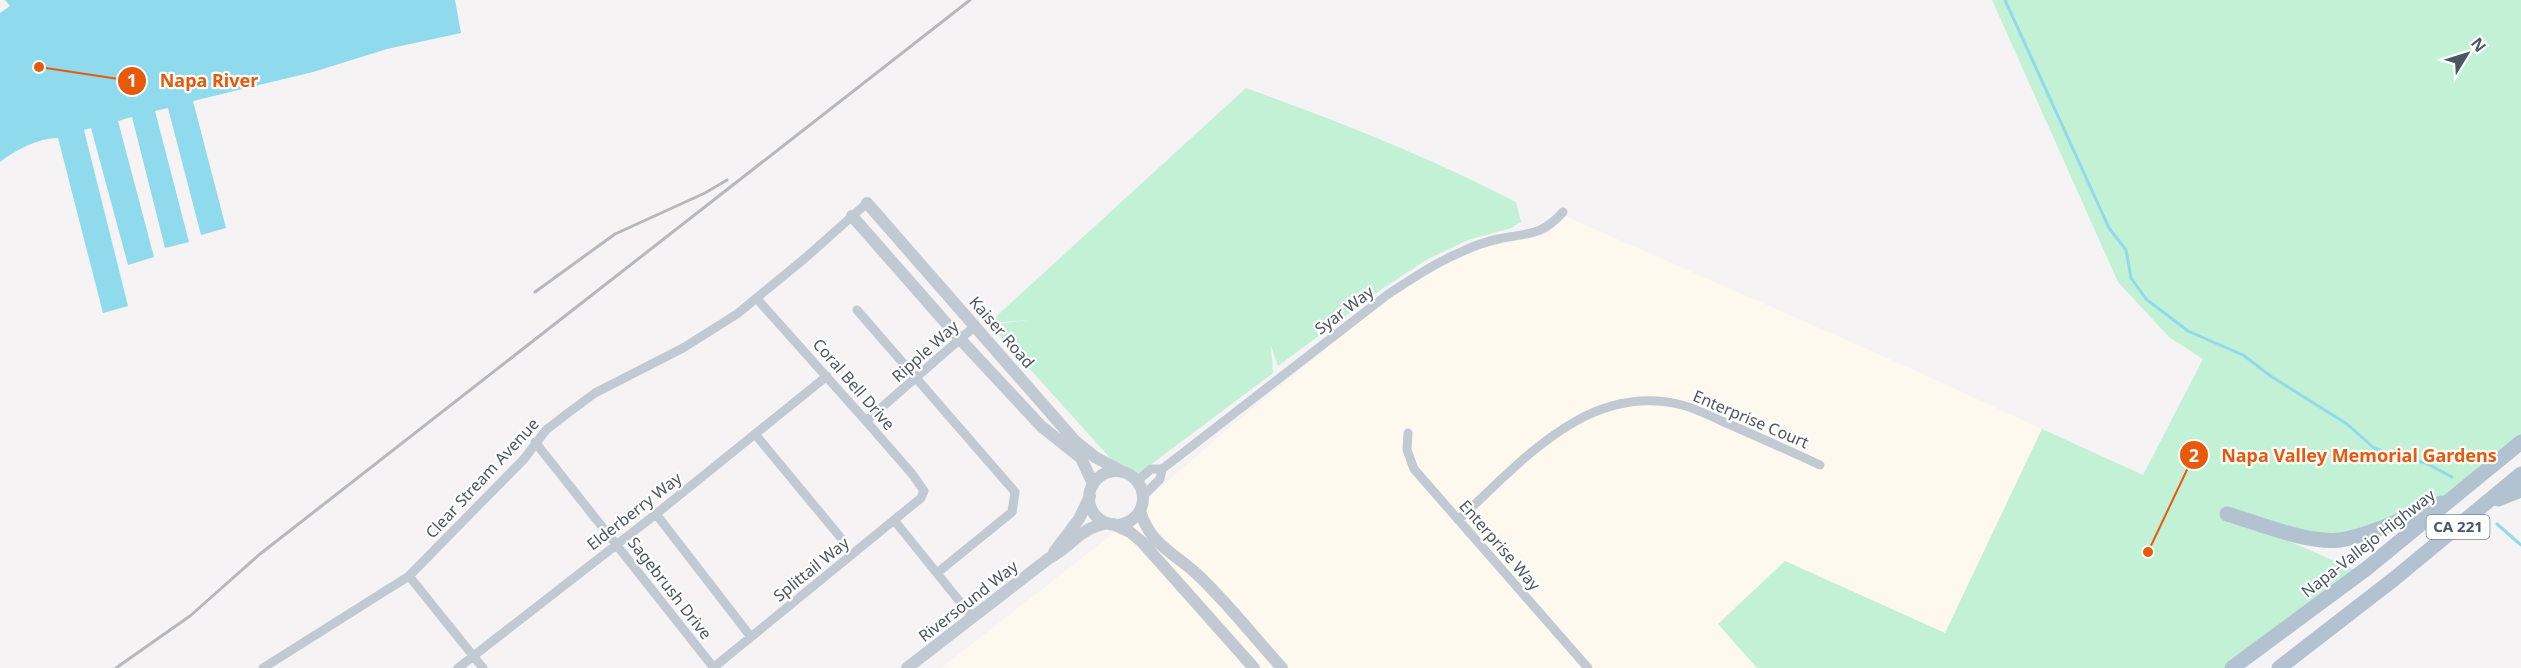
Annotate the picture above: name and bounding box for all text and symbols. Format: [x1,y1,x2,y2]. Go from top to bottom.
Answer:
north arrow [2437,24,2497,84]
text: N [2466,33,2491,57]
callout: Napa River [117,63,270,99]
text: 1 [127,68,137,92]
text: Napa River [160,68,258,92]
street label: Syar Way [1310,280,1379,339]
street label: Kaiser Road [965,291,1039,373]
street label: Ripple Way [887,315,964,387]
street label: Coral Bell Drive [808,333,900,435]
street label: Enterprise Court [1690,385,1812,453]
street label: Clear Stream Avenue [420,413,544,543]
callout: Napa Valley Memorial Gardens [2179,437,2509,473]
text: 2 [2189,443,2199,467]
text: Napa Valley Memorial Gardens [2221,443,2497,467]
street label: Elderberry Way [582,467,687,555]
street label: Napa-Vallejo Highway [2297,483,2440,602]
street label: Enterprise Way [1455,495,1546,596]
road number: CA 221 [2426,515,2490,539]
street label: Splittail Way [769,531,854,606]
street label: Sagebrush Drive [623,532,717,644]
street label: Riversound Way [914,555,1023,647]

